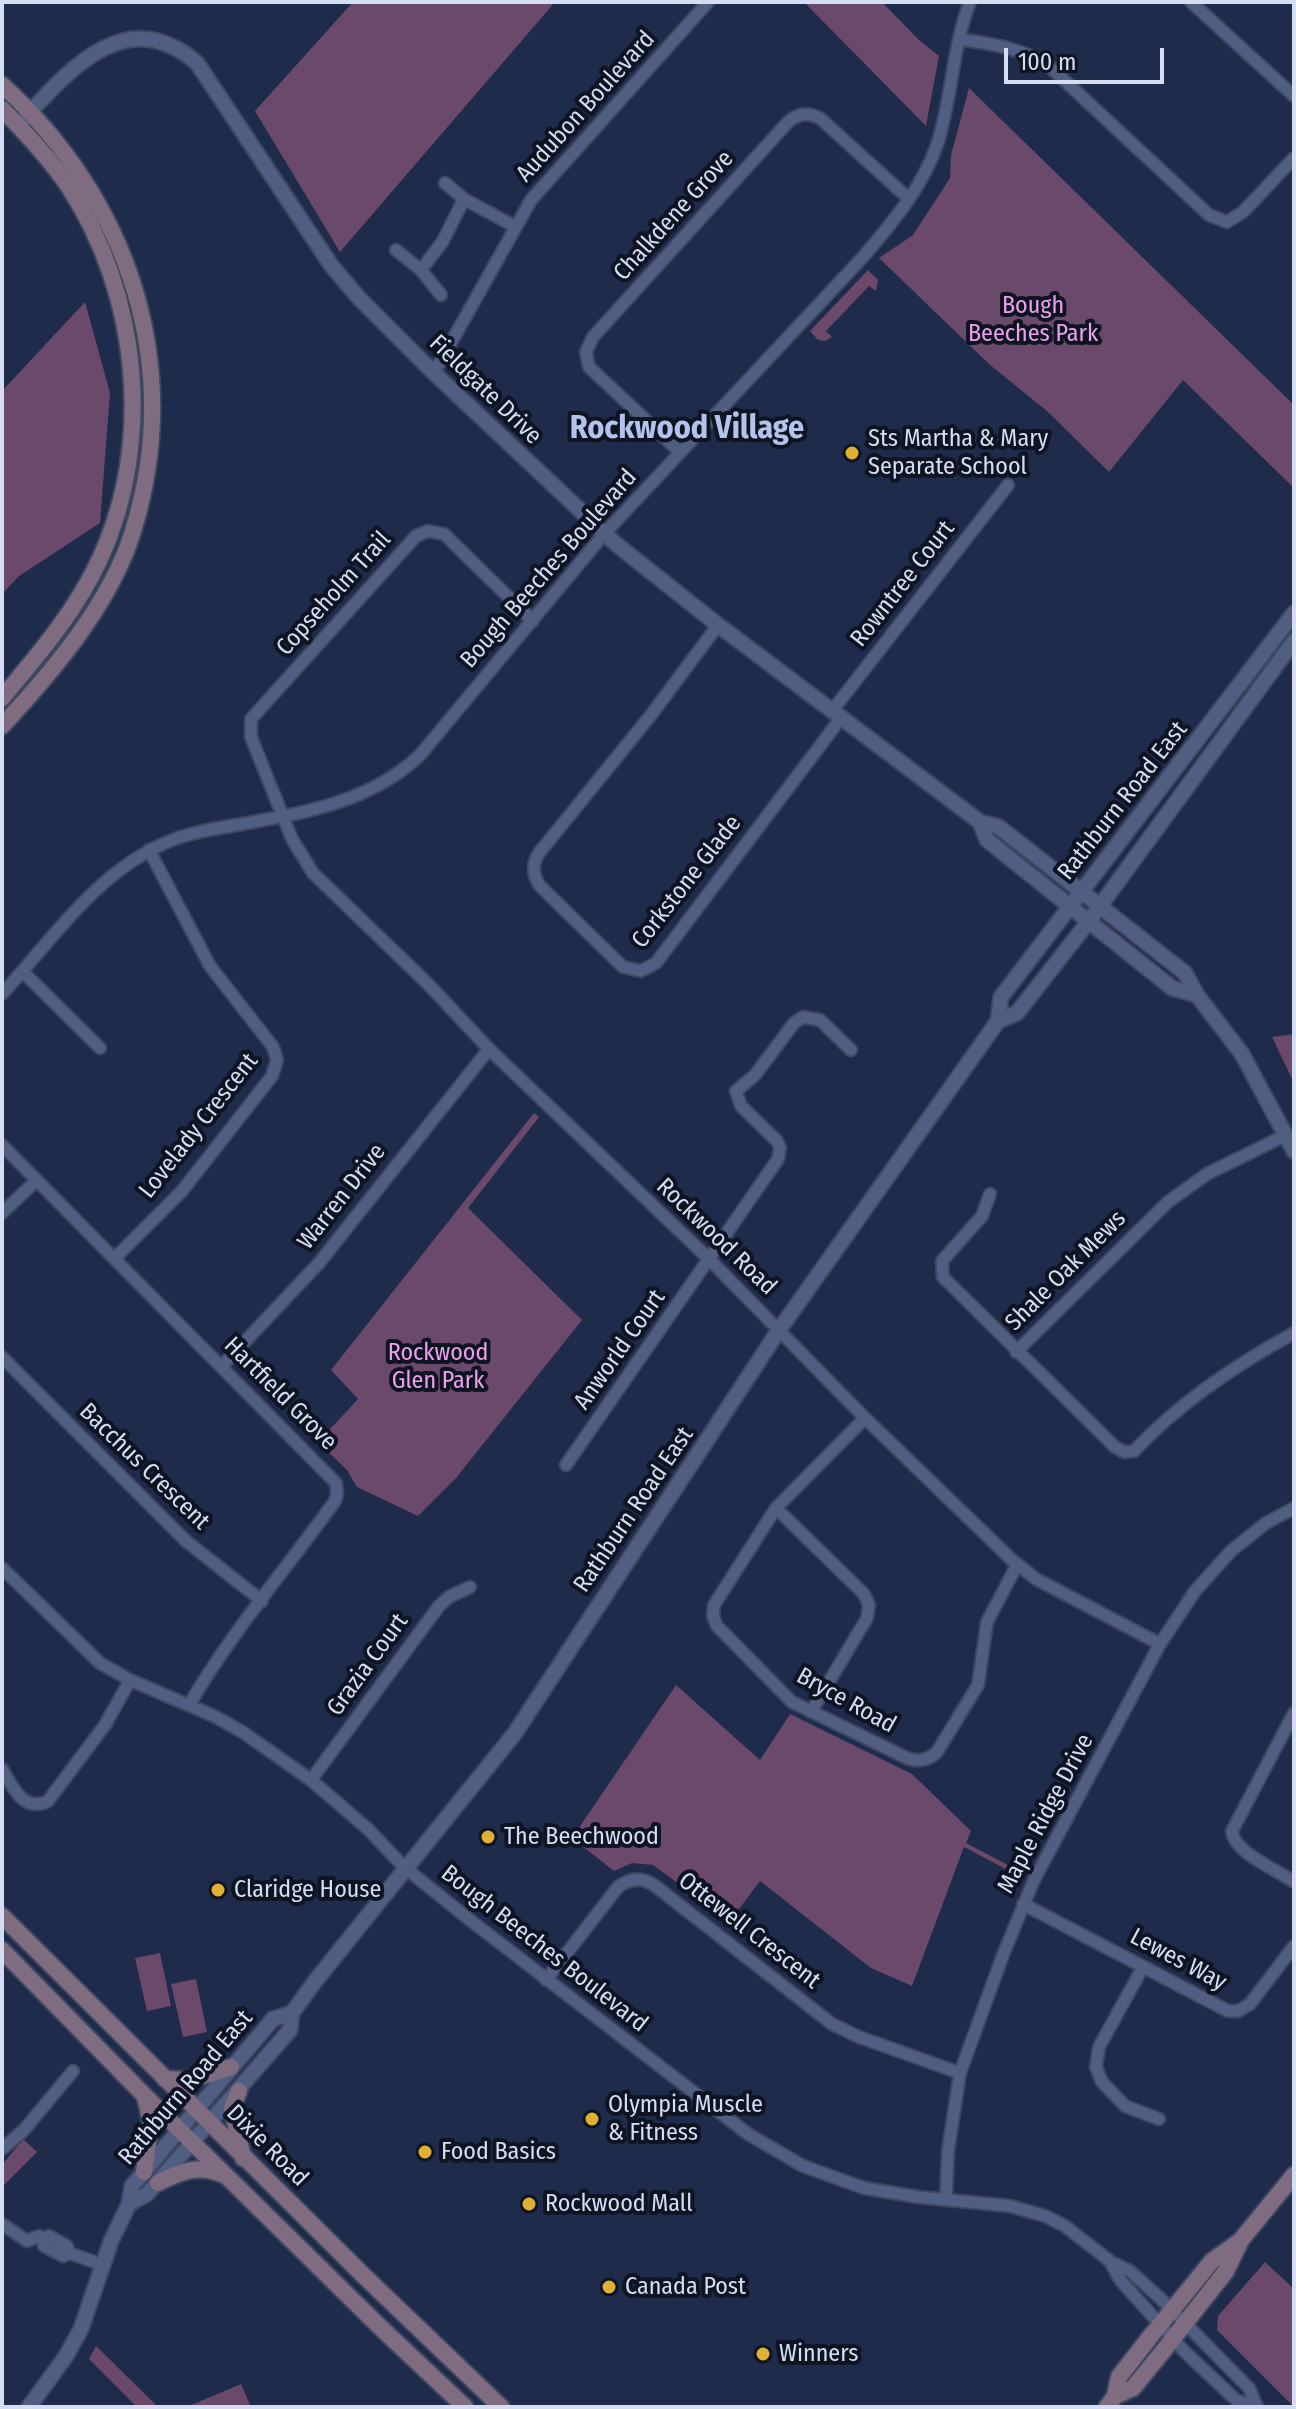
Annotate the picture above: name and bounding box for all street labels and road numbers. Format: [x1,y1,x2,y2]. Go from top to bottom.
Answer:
street label: Audubon Boulevard [511,26,661,188]
street label: Chalkdene Grove [608,145,740,287]
street label: Fieldgate Drive [423,329,547,451]
street label: Bough Beeches Boulevard [455,464,643,674]
street label: Rowntree Court [845,515,961,653]
street label: Copseholm Trail [271,526,397,662]
street label: Rathburn Road East [1052,716,1194,886]
street label: Corkstone Glade [626,810,748,954]
street label: Lovelady Crescent [133,1048,265,1204]
street label: Warren Drive [292,1138,392,1256]
street label: Rockwood Road [650,1172,782,1302]
street label: Shale Oak Mews [1000,1205,1132,1337]
street label: Anworld Court [568,1284,672,1416]
street label: Hartfield Grove [217,1331,343,1457]
street label: Bacchus Crescent [73,1398,215,1536]
street label: Rathburn Road East [568,1422,700,1598]
street label: Grazia Court [321,1608,415,1722]
street label: Bryce Road [791,1662,901,1740]
street label: Maple Ridge Drive [992,1729,1100,1899]
street label: Bough Beeches Boulevard [435,1859,653,2039]
street label: Ottewell Crescent [672,1867,826,1995]
street label: Lewes Way [1125,1923,1231,1997]
street label: Rathburn Road East [113,2005,259,2171]
street label: Dixie Road [220,2099,314,2193]

